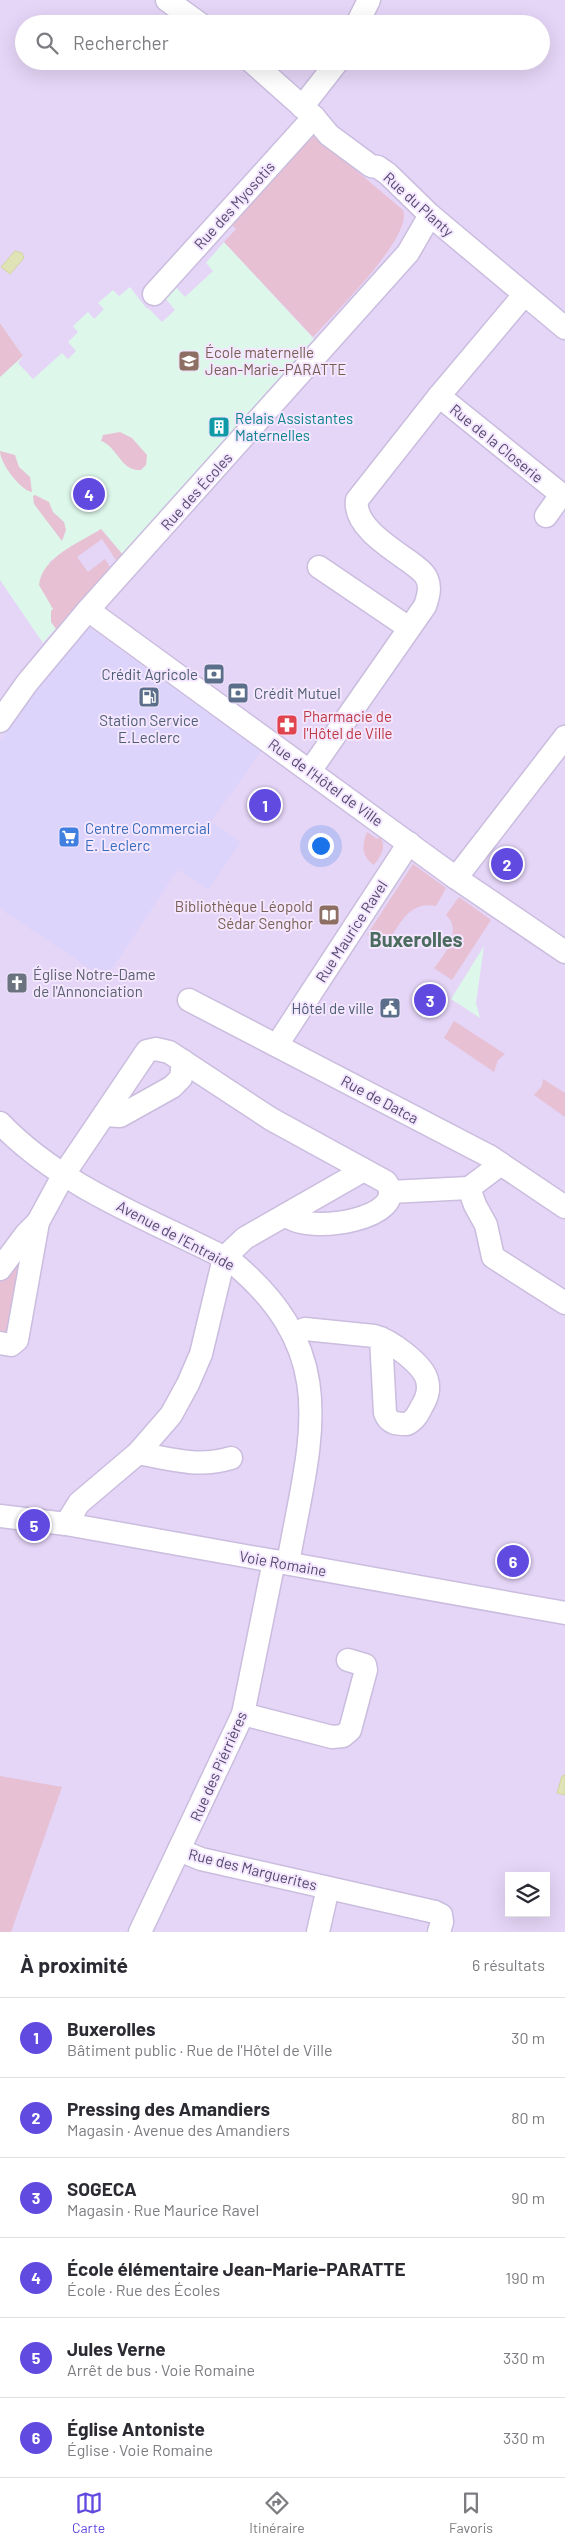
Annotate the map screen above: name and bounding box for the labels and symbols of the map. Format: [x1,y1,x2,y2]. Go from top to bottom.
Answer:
street label: Rue des Myosotis [190,157,278,253]
street label: Rue du Planty [380,168,458,240]
place label: École maternelle Jean-Marie-PARATTE [205,343,346,378]
school or university icon: École maternelle Jean-Marie-PARATTE [177,349,201,373]
street label: Rue de la Closerie [447,400,547,486]
place label: Relais Assistantes Maternelles [235,409,353,444]
building icon: Relais Assistantes Maternelles [207,415,231,439]
street label: Rue des Écoles [157,449,235,533]
pin: 4 [73,475,105,513]
bank icon: Crédit Agricole [202,662,226,686]
place label: Crédit Agricole [102,665,198,683]
bank icon: Crédit Mutuel [226,681,250,705]
place label: Crédit Mutuel [254,684,341,702]
fuel station icon: Station Service E.Leclerc [137,685,161,709]
place label: Pharmacie de l'Hôtel de Ville [303,707,393,742]
place label: Station Service E.Leclerc [99,711,199,746]
pharmacy icon: Pharmacie de l'Hôtel de Ville [275,713,299,737]
street label: Rue de l'Hôtel de Ville [265,734,387,830]
pin: 1 [249,786,281,824]
place label: Centre Commercial E. Leclerc [85,819,210,854]
supermarket icon: Centre Commercial E. Leclerc [57,825,81,849]
your location [308,833,334,859]
pin: 2 [491,845,523,883]
street label: Rue Maurice Ravel [311,877,391,985]
place label: Bibliothèque Léopold Sédar Senghor [175,897,314,932]
library icon: Bibliothèque Léopold Sédar Senghor [317,903,341,927]
district label: Buxerolles [369,927,463,951]
place label: Église Notre-Dame de l'Annonciation [33,965,156,1000]
church icon: Église Notre-Dame de l'Annonciation [5,971,29,995]
pin: 3 [414,981,446,1019]
public building icon: Hôtel de ville [378,996,402,1020]
place label: Hôtel de ville [292,999,374,1017]
street label: Rue de Datca [338,1071,422,1127]
street label: Avenue de l'Entraide [114,1196,238,1274]
pin: 5 [18,1506,50,1544]
pin: 6 [497,1542,529,1580]
street label: Voie Romaine [238,1546,328,1580]
street label: Rue des Piérrières [186,1708,250,1824]
street label: Rue des Marguerites [187,1844,319,1894]

